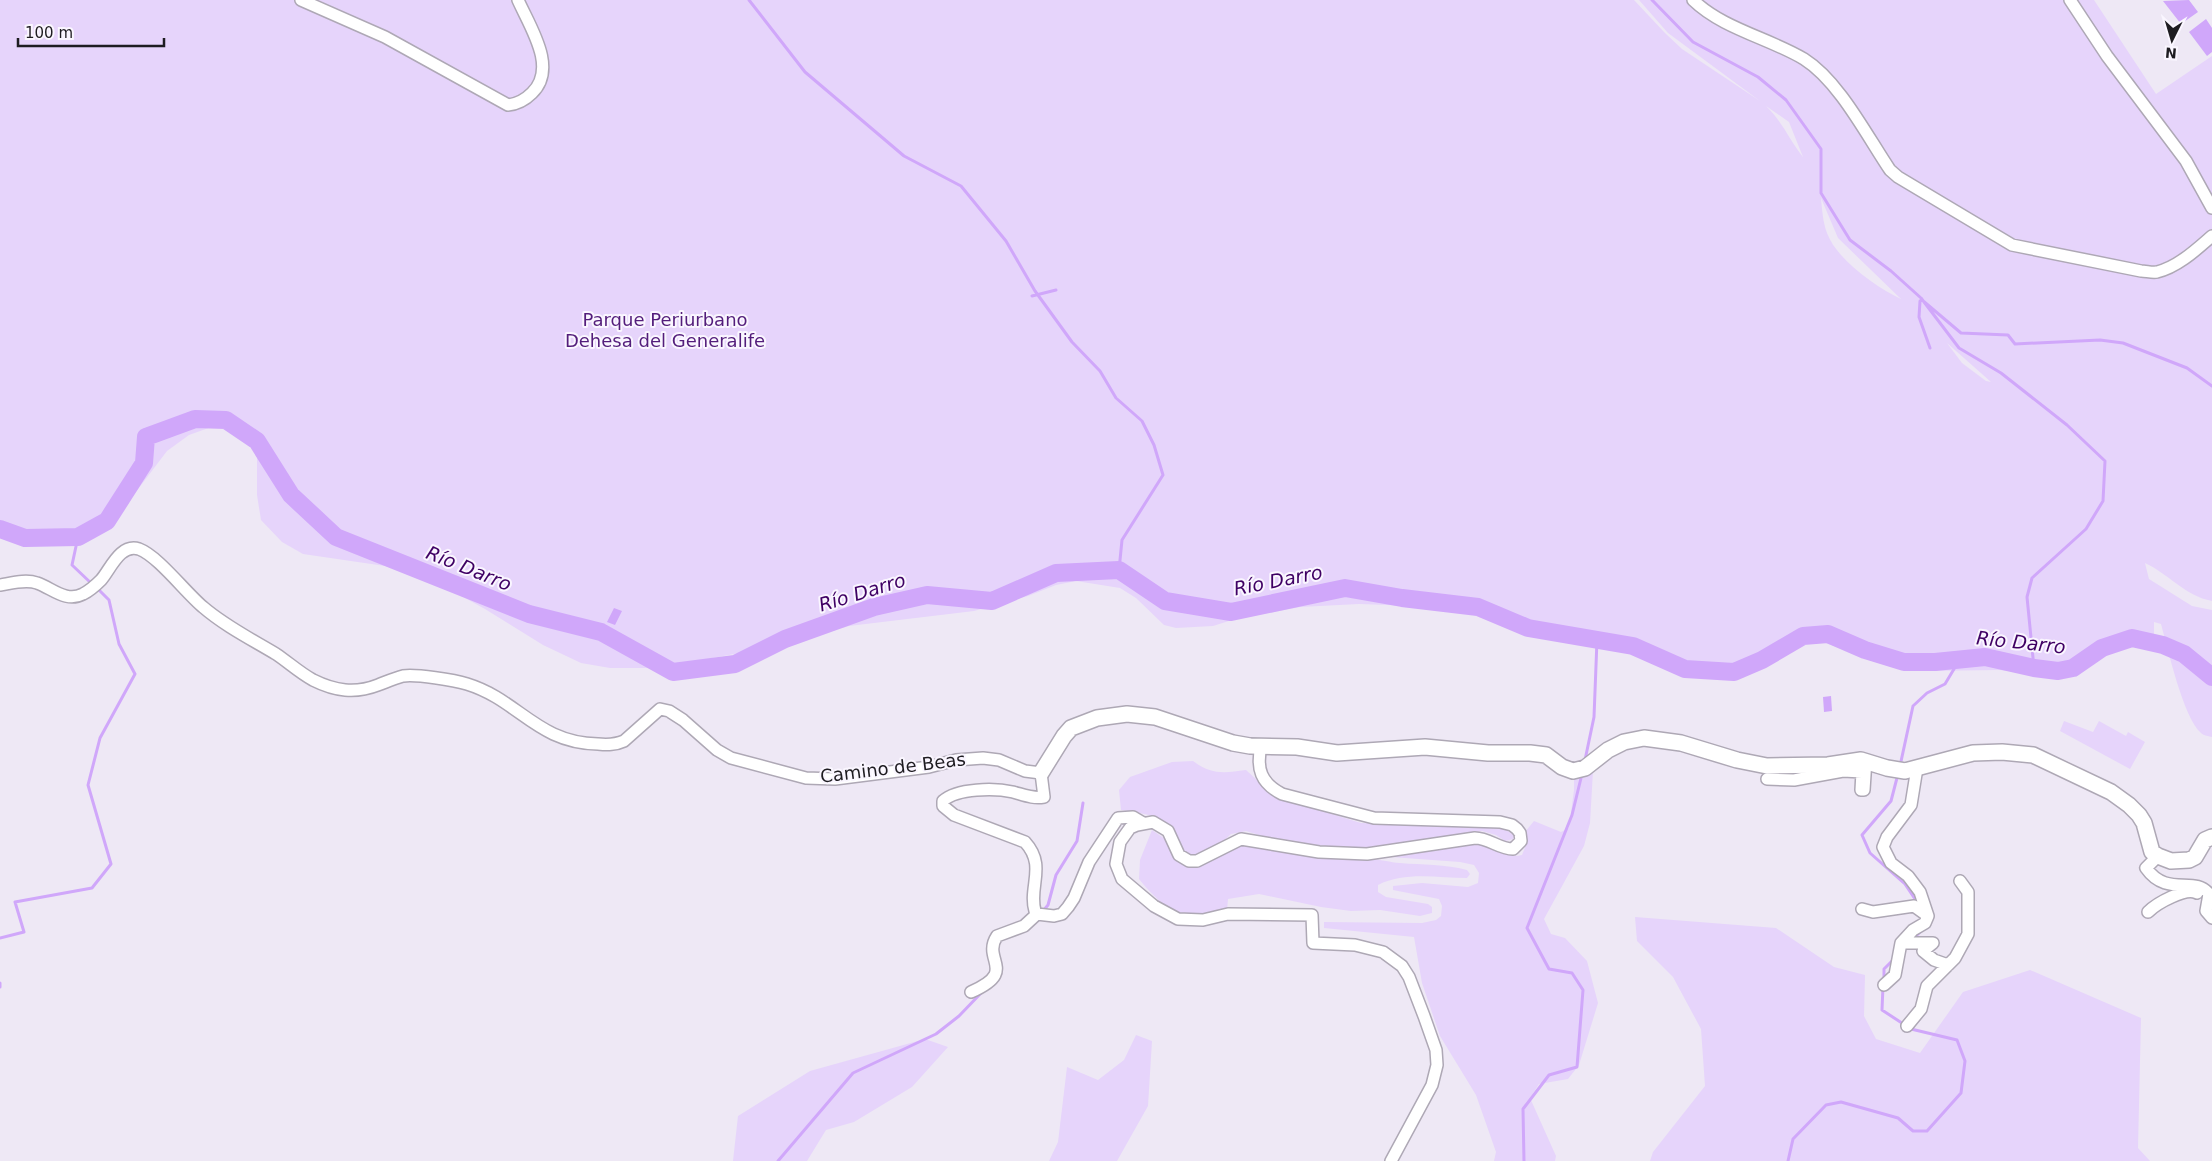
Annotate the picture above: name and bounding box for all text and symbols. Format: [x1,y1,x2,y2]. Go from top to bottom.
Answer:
scale bar [18,15,164,47]
north arrow [2147,15,2197,65]
text: 100 m [25,24,73,42]
text: N [2164,44,2177,61]
park label: Parque Periurbano Dehesa del Generalife [565,309,765,351]
water label: Río Darro [423,541,515,595]
water label: Río Darro [1232,561,1324,599]
water label: Río Darro [816,568,908,616]
water label: Río Darro [1975,626,2067,658]
street label: Camino de Beas [819,748,967,787]

